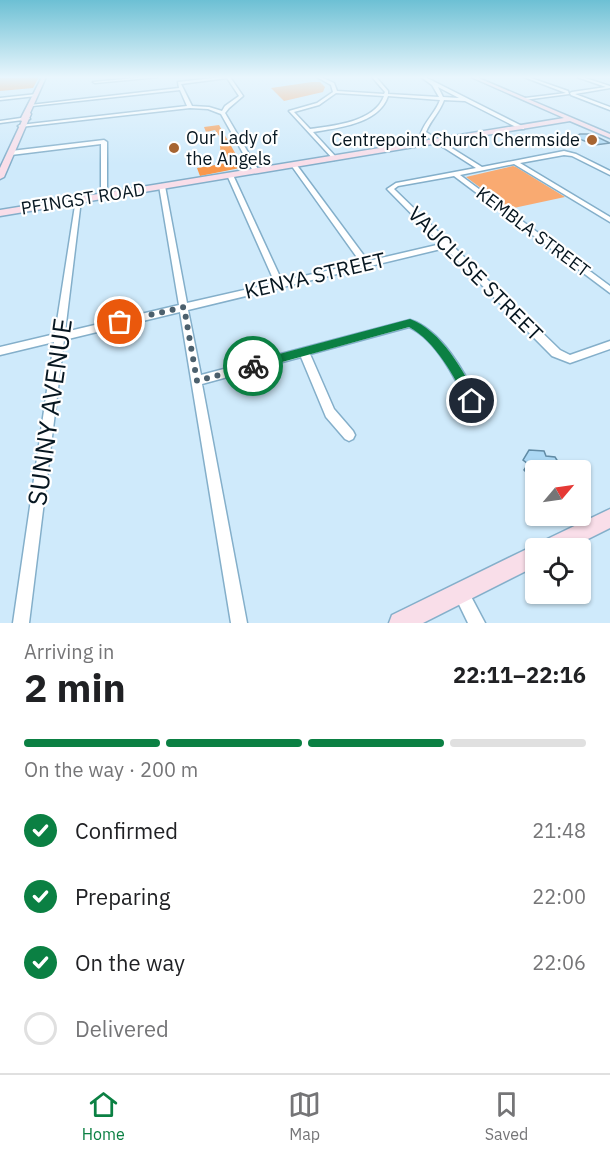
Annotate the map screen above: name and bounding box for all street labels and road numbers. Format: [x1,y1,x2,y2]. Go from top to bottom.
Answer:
street label: PFINGST ROAD [19,177,147,220]
street label: KEMBLA STREET [472,181,595,282]
street label: VAUCLUSE STREET [402,200,549,347]
street label: KENYA STREET [241,245,388,305]
street label: SUNNY AVENUE [19,316,79,508]

